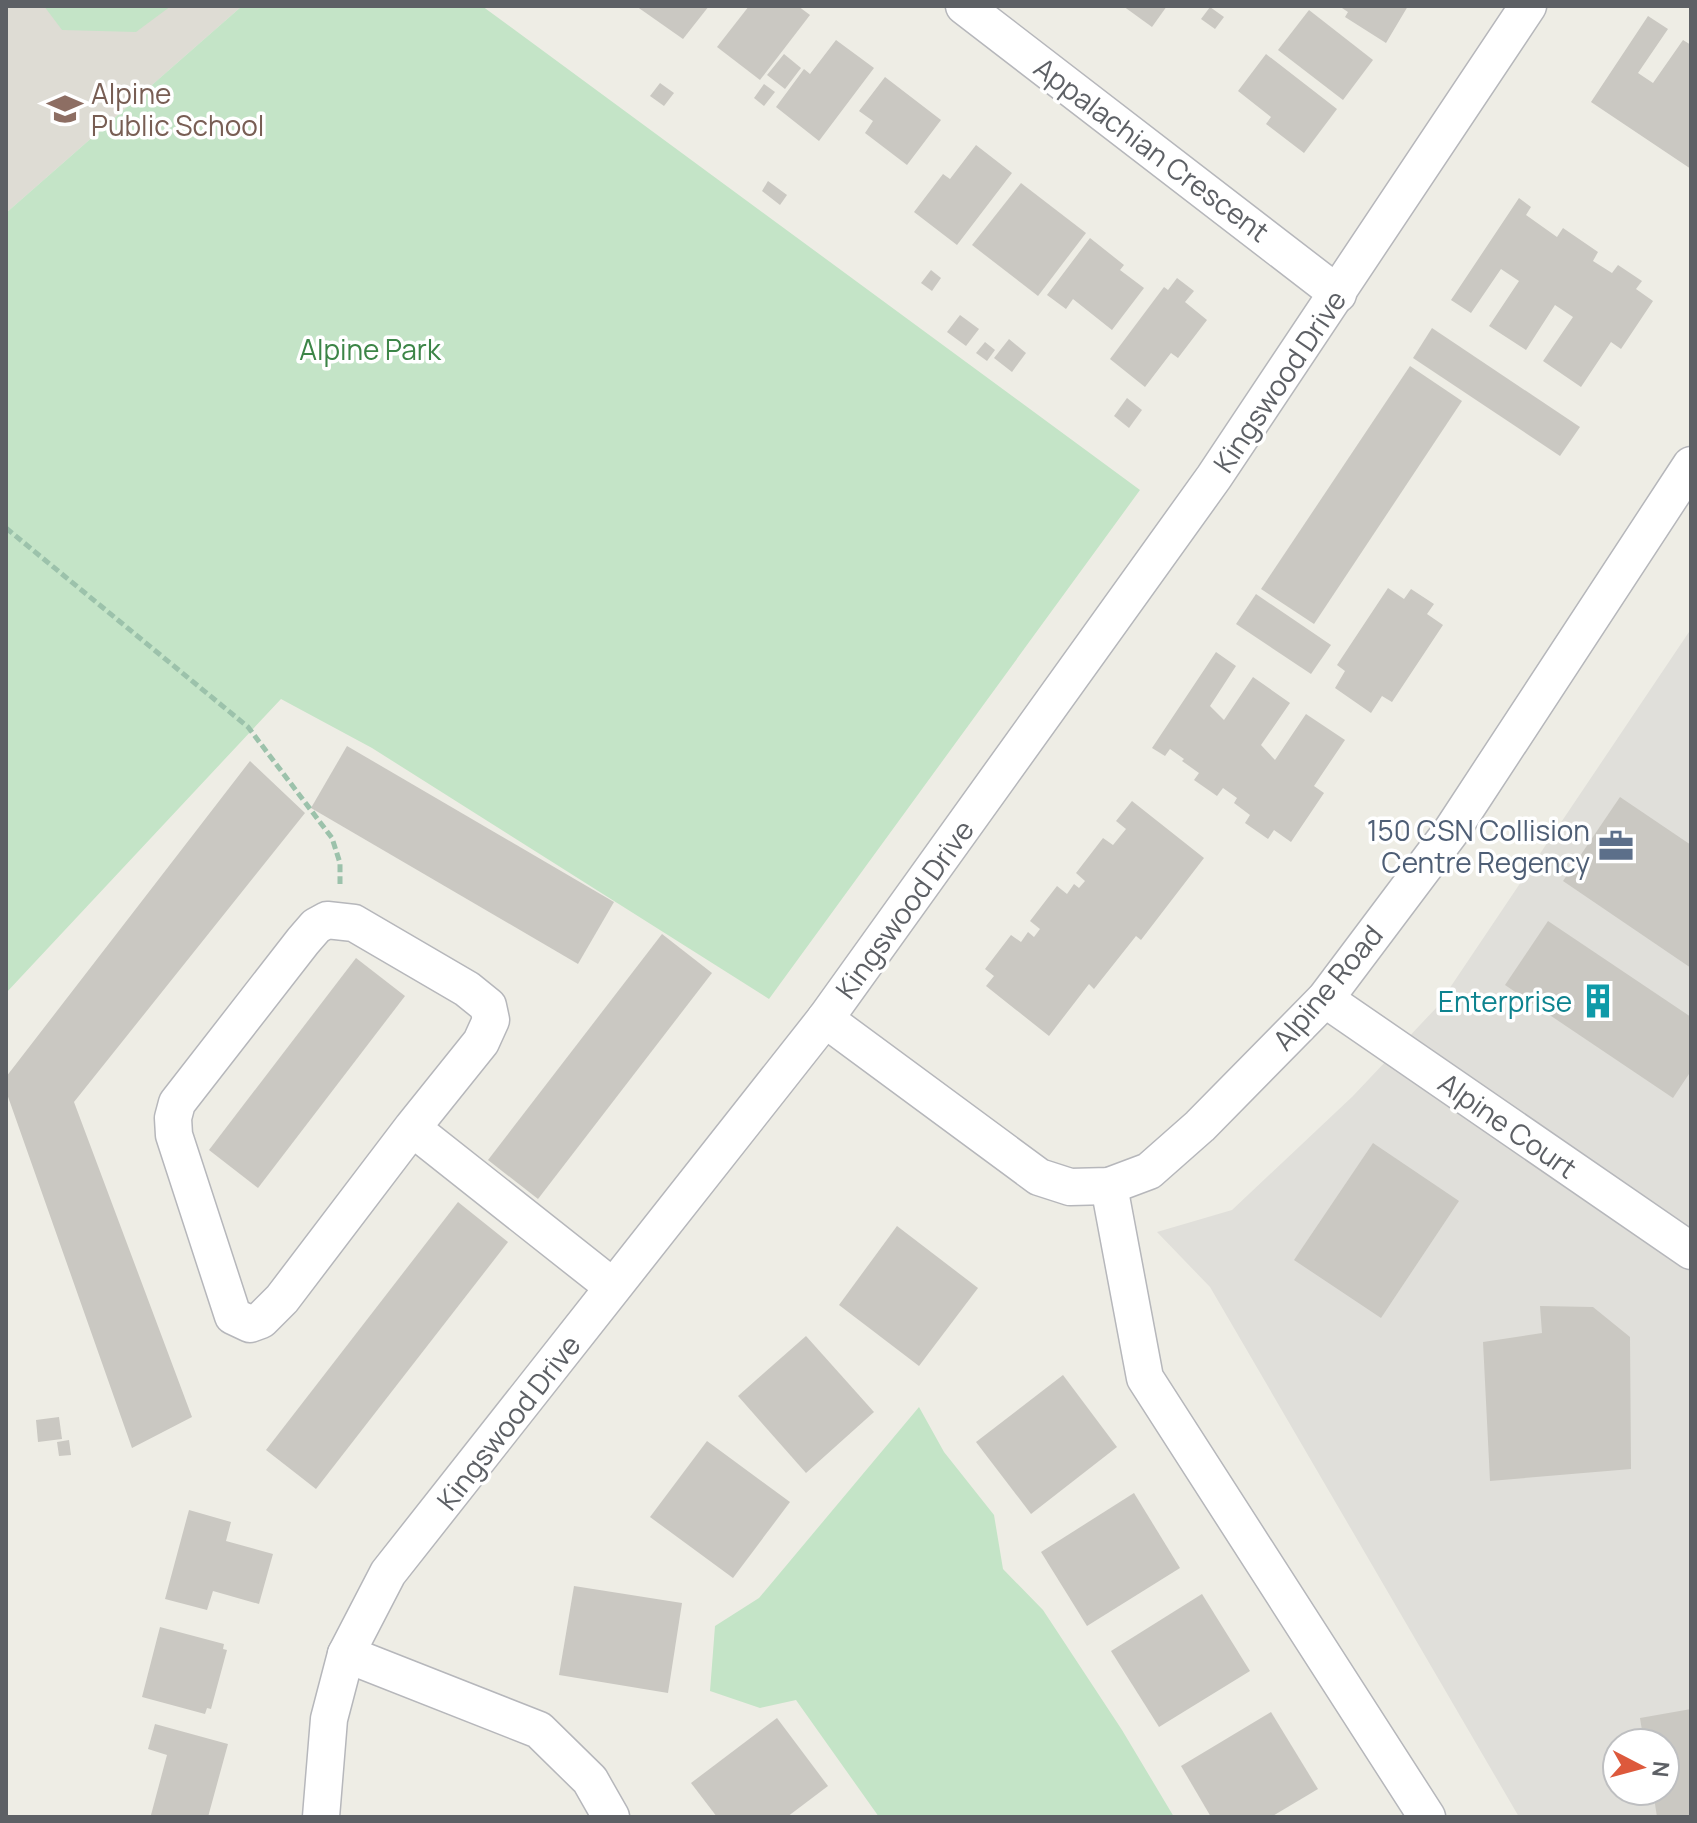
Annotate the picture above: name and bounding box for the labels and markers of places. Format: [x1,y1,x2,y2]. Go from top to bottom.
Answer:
place label: Alpine Public School [91,74,264,144]
school or university icon: Alpine Public School [46,90,84,128]
place label: 150 CSN Collision Centre Regency [1367,811,1590,881]
office icon: 150 CSN Collision Centre Regency [1597,827,1635,865]
place label: Enterprise [1438,982,1572,1020]
building icon: Enterprise [1579,982,1617,1020]

